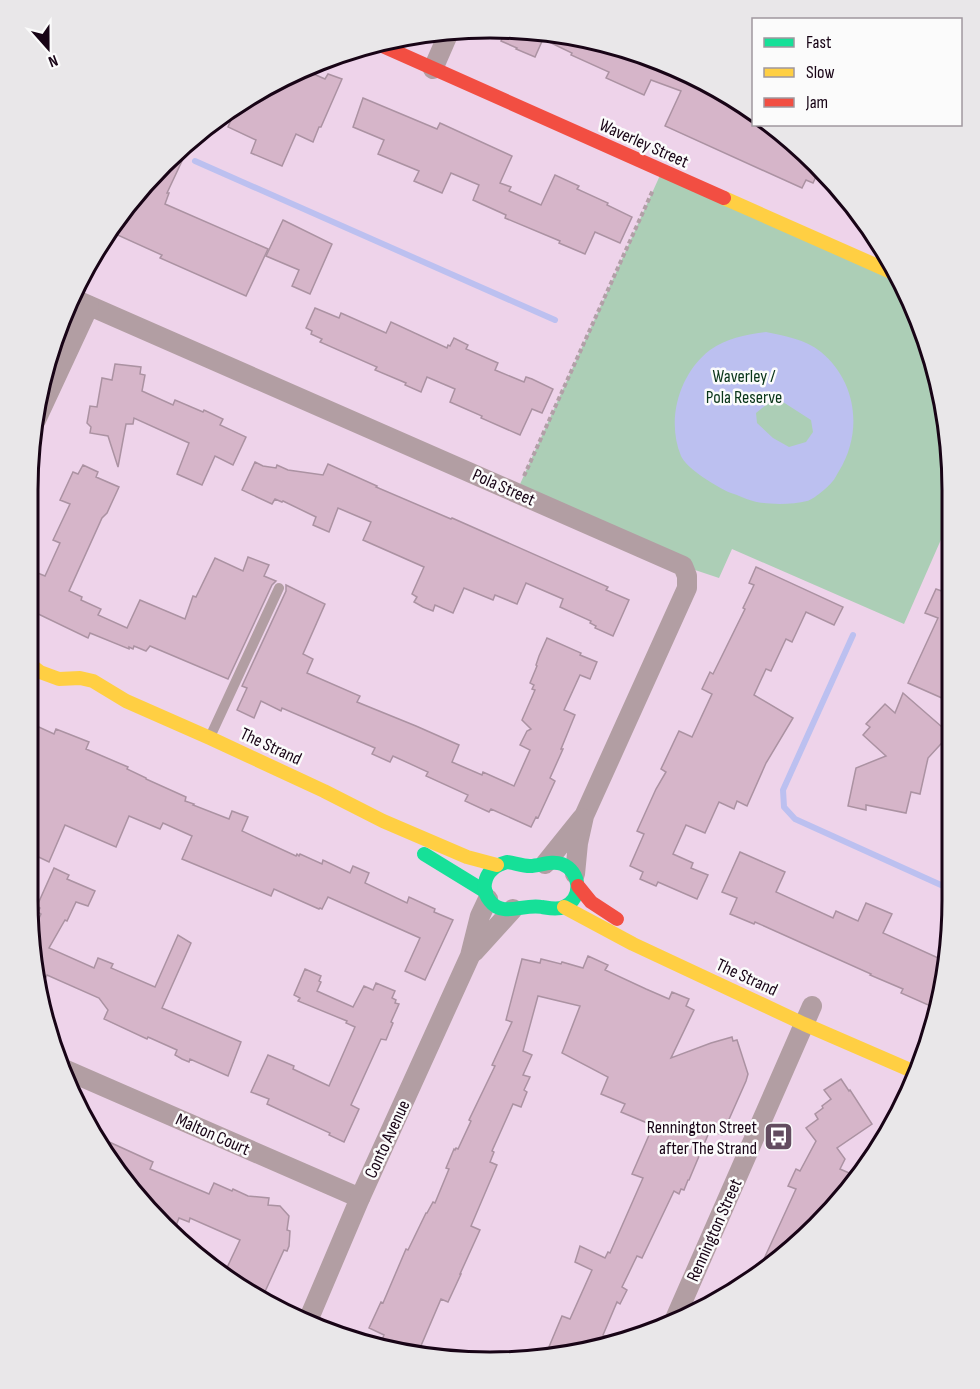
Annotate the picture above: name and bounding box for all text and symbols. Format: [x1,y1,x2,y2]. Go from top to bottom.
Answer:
north arrow [18,18,78,78]
legend [752,18,962,126]
text: Fast [806,32,832,53]
text: N [45,50,60,71]
text: Slow [806,62,835,83]
text: Jam [805,92,828,113]
street label: Waverley Street [596,114,692,173]
park label: Waverley / Pola Reserve [706,366,782,408]
street label: Pola Street [469,464,539,511]
street label: The Strand [237,723,305,770]
street label: The Strand [713,954,781,1001]
street label: Conto Avenue [360,1097,415,1182]
street label: Malton Court [173,1109,254,1160]
place label: Rennington Street after The Strand [647,1117,757,1159]
bus stop icon: Rennington Street after The Strand [762,1121,794,1153]
street label: Rennington Street [682,1175,747,1285]

